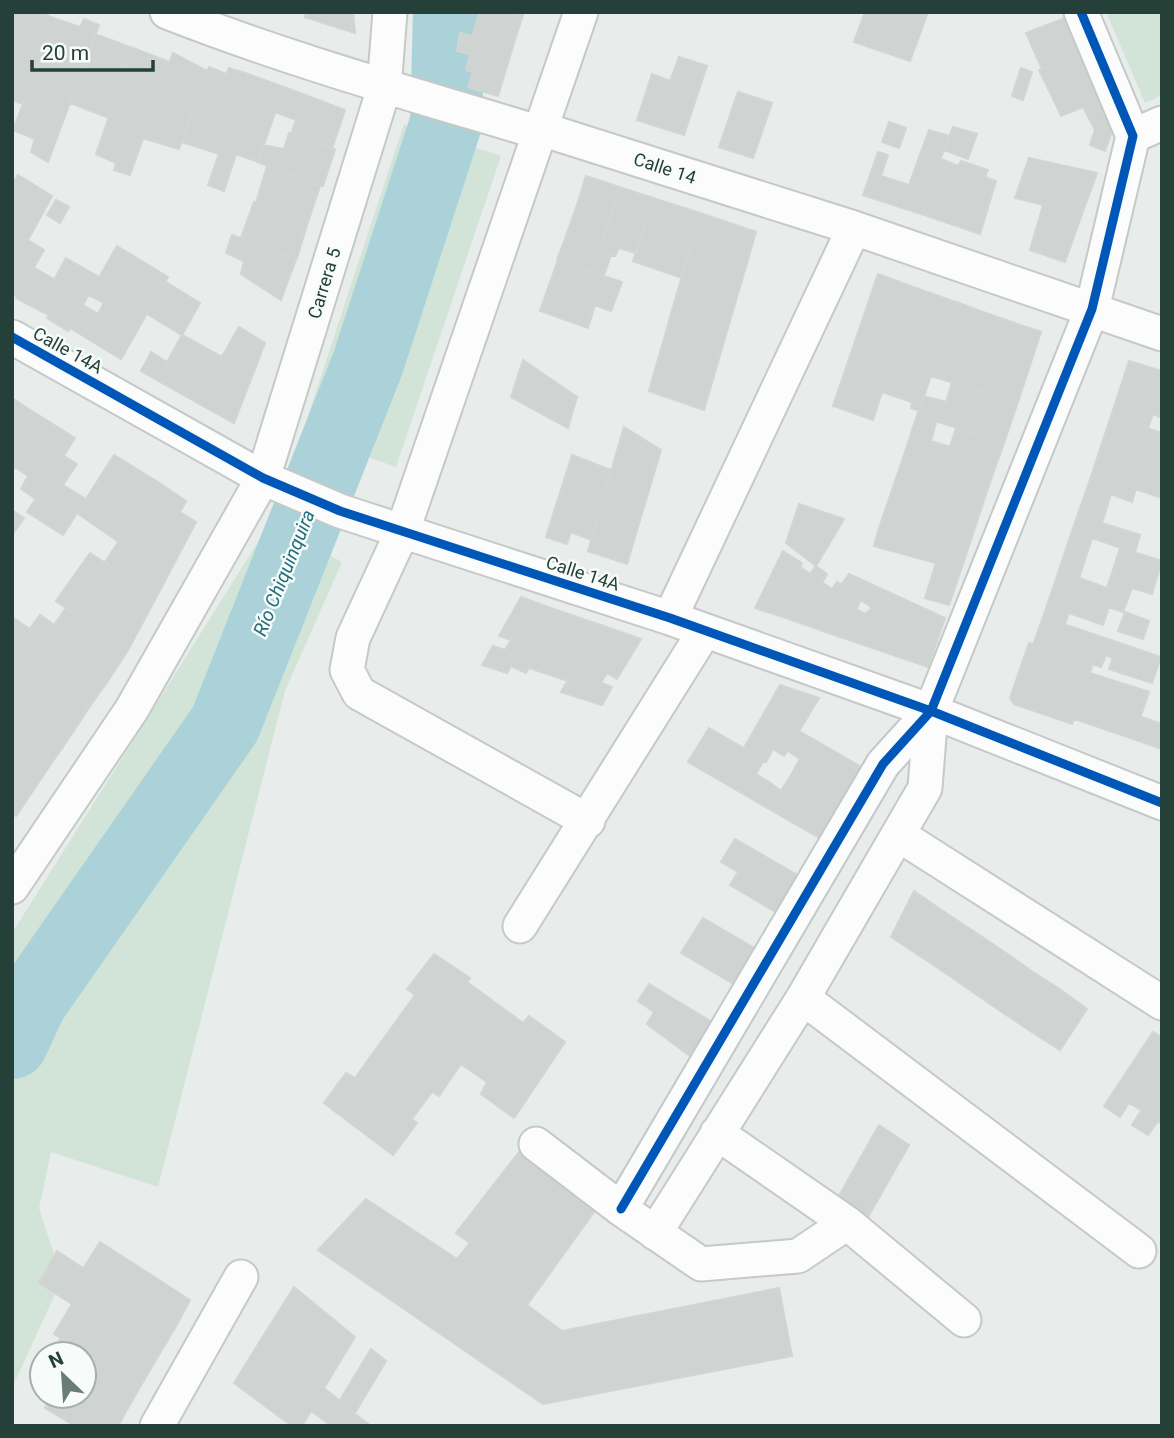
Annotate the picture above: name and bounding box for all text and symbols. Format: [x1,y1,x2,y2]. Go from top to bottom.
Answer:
scale bar [32,28,152,72]
text: 20 m [42,41,89,65]
street label: Calle 14 [631,148,699,188]
street label: Carrera 5 [303,245,345,321]
street label: Calle 14A [30,322,107,378]
water label: Río Chiquinquira [248,507,320,639]
street label: Calle 14A [543,551,623,595]
north arrow [28,1340,98,1410]
text: N [45,1347,67,1373]

